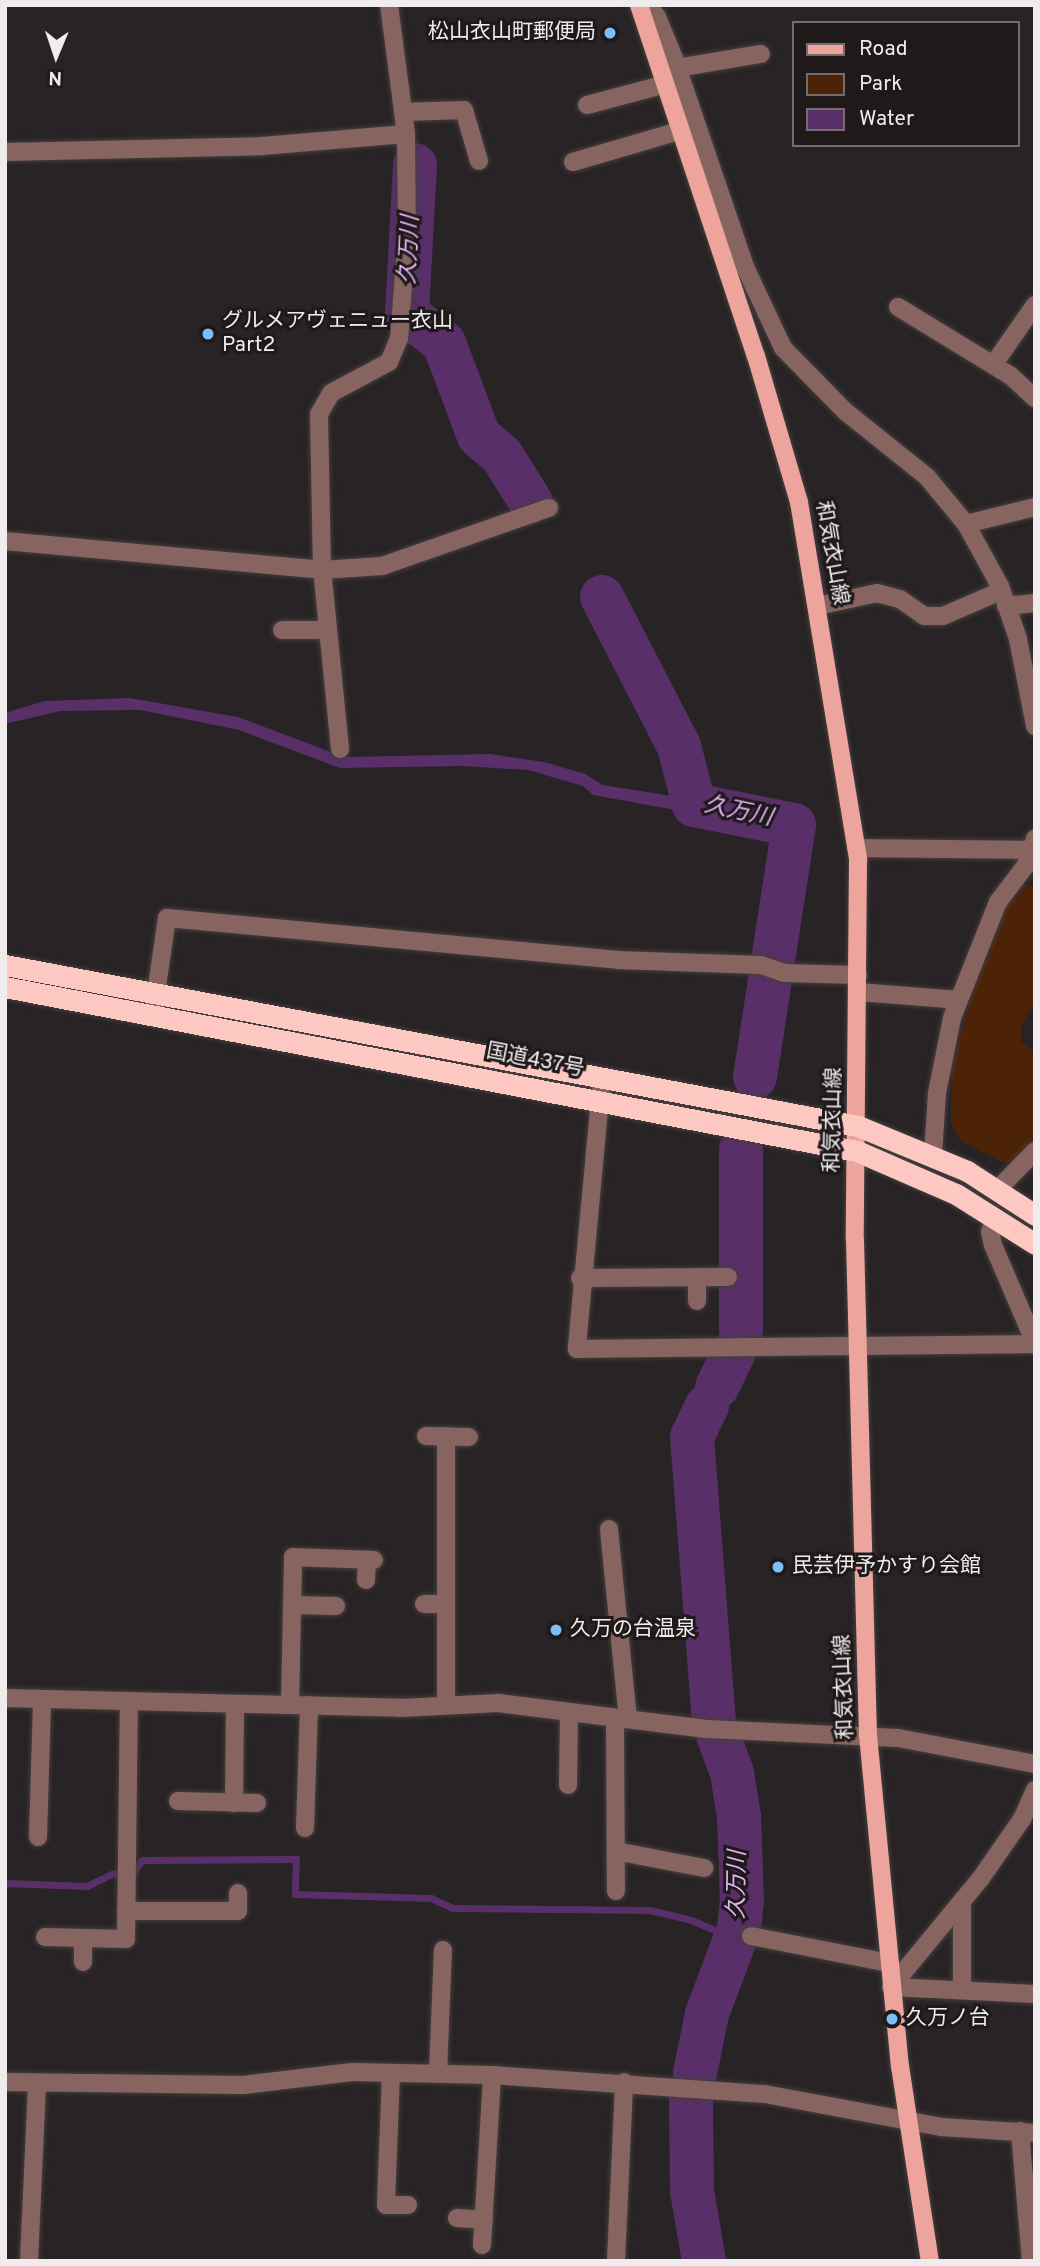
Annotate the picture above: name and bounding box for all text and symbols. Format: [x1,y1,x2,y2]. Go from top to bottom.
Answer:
place label: 松山衣山町郵便局 [428,20,596,46]
north arrow [21,21,91,91]
legend [792,21,1019,147]
marker: 松山衣山町郵便局 [602,25,618,41]
text: Road [859,36,908,63]
text: N [48,65,63,89]
text: Park [859,71,902,98]
text: Water [859,106,914,133]
water label: 久万川 [395,215,427,285]
place label: グルメアヴェニュー衣山 Part2 [222,309,453,359]
marker: グルメアヴェニュー衣山 Part2 [200,326,216,342]
street label: 和気衣山線 [809,499,853,607]
water label: 久万川 [701,792,775,834]
street label: 国道437号 [484,1039,586,1083]
street label: 和気衣山線 [820,1067,848,1173]
place label: 民芸伊予かすり会館 [792,1554,981,1580]
marker: 民芸伊予かすり会館 [770,1559,786,1575]
place label: 久万の台温泉 [570,1617,696,1643]
marker: 久万の台温泉 [548,1622,564,1638]
street label: 和気衣山線 [831,1634,859,1740]
water label: 久万川 [725,1850,753,1920]
place label: 久万ノ台 [906,2006,990,2032]
marker: 久万ノ台 [884,2011,900,2027]

